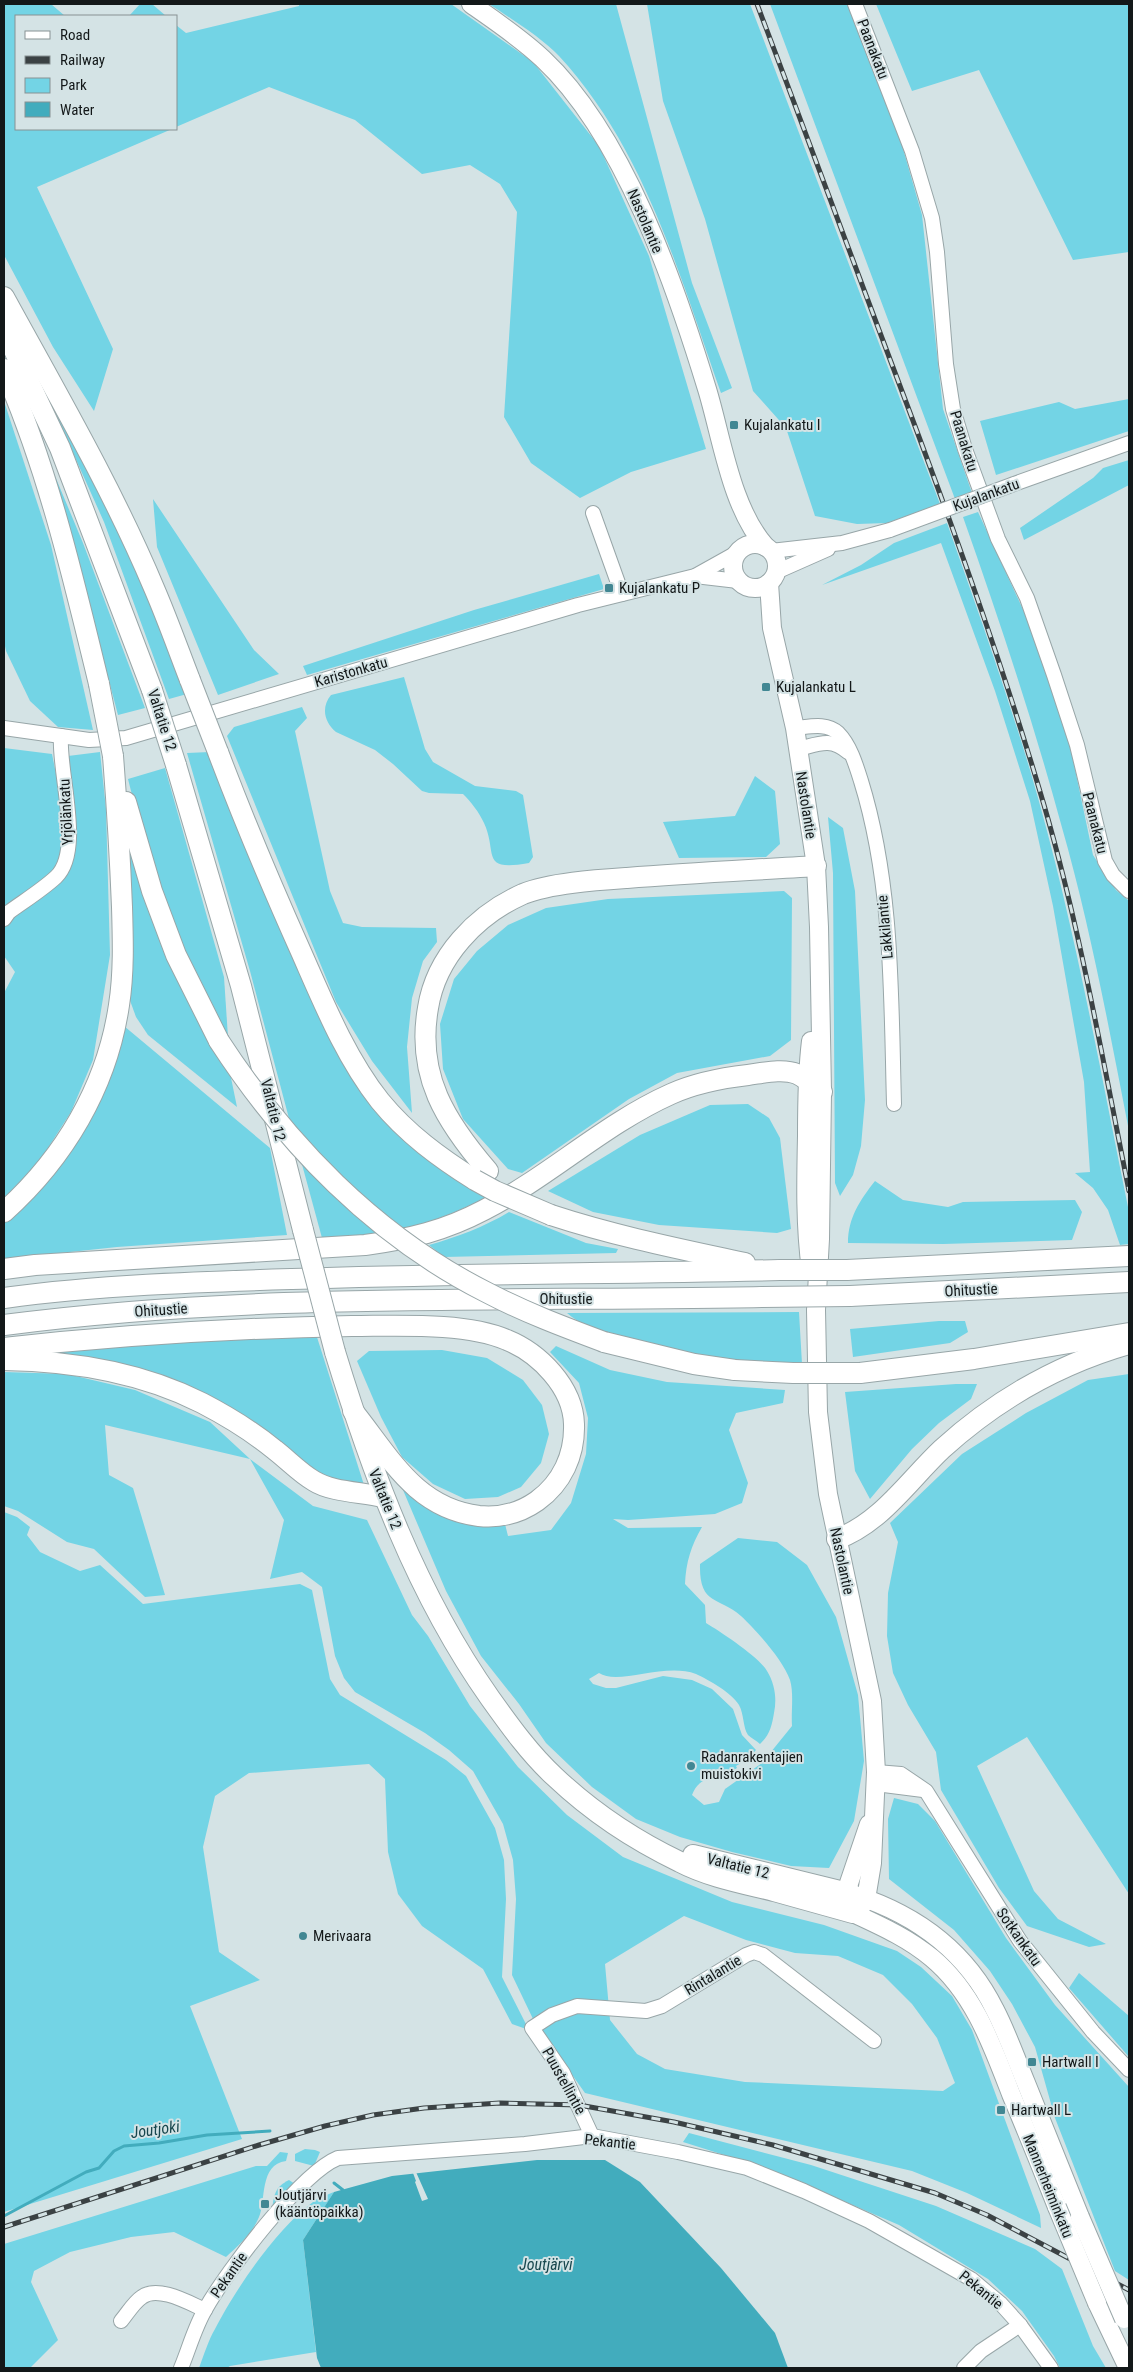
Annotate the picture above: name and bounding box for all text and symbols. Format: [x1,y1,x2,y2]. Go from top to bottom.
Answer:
legend [15,15,178,130]
street label: Paanakatu [853,17,893,81]
text: Road [60,26,90,44]
text: Railway [60,51,105,69]
text: Park [60,76,87,94]
text: Water [60,101,95,119]
street label: Nastolantie [623,186,667,256]
street label: Paanakatu [946,408,982,474]
place label: Kujalankatu I [744,416,821,434]
marker: Kujalankatu I [728,419,740,431]
street label: Kujalankatu [950,475,1022,515]
place label: Kujalankatu P [619,579,700,597]
marker: Kujalankatu P [603,582,615,594]
street label: Karistonkatu [312,653,390,691]
place label: Kujalankatu L [776,678,856,696]
marker: Kujalankatu L [760,681,772,693]
street label: Valtatie 12 [144,687,180,753]
street label: Nastolantie [792,770,820,840]
street label: Yrjölänkatu [55,778,77,846]
street label: Paanakatu [1079,790,1111,856]
street label: Lakkilantie [873,894,897,960]
street label: Valtatie 12 [257,1077,289,1143]
street label: Ohitustie [944,1280,998,1300]
street label: Ohitustie [539,1290,593,1308]
street label: Ohitustie [134,1299,188,1321]
street label: Valtatie 12 [365,1466,405,1532]
street label: Nastolantie [826,1526,858,1596]
place label: Radanrakentajien muistokivi [701,1748,803,1783]
marker: Radanrakentajien muistokivi [685,1760,697,1772]
street label: Valtatie 12 [705,1850,771,1882]
street label: Sotkankatu [993,1905,1045,1969]
place label: Merivaara [313,1927,372,1945]
marker: Merivaara [297,1930,309,1942]
street label: Rintalantie [681,1951,745,1999]
street label: Puustellintie [538,2044,590,2118]
place label: Hartwall I [1042,2053,1099,2071]
marker: Hartwall I [1026,2056,1038,2068]
place label: Hartwall L [1011,2101,1071,2119]
marker: Hartwall L [995,2104,1007,2116]
water label: Joutjoki [129,2117,181,2142]
street label: Pekantie [584,2130,636,2154]
street label: Mannerheiminkatu [1019,2132,1077,2240]
place label: Joutjärvi (kääntöpaikka) [275,2186,363,2221]
marker: Joutjärvi (kääntöpaikka) [259,2198,271,2210]
street label: Pekantie [207,2249,251,2301]
water label: Joutjärvi [519,2255,573,2274]
street label: Pekantie [955,2267,1007,2313]

